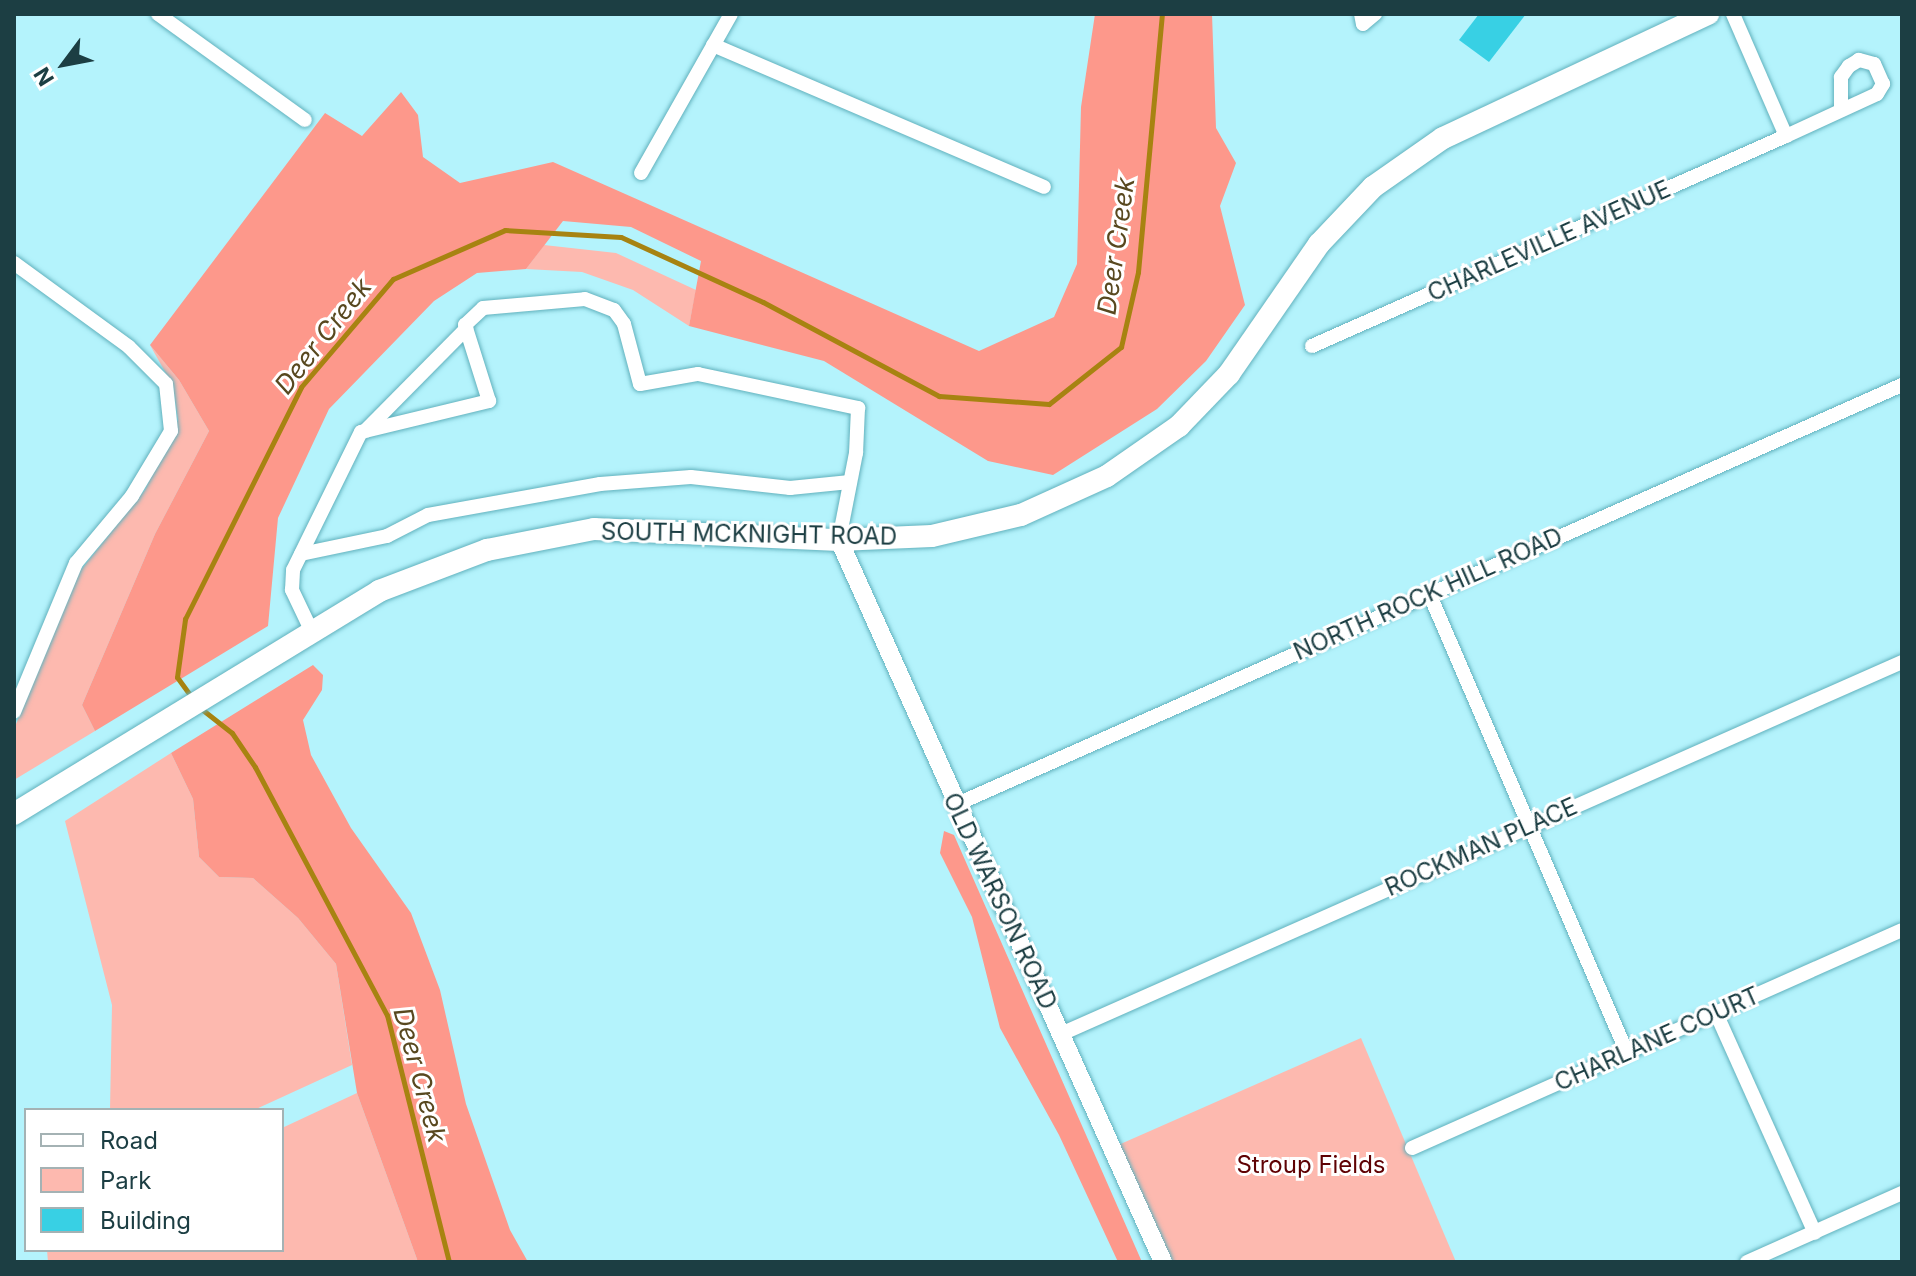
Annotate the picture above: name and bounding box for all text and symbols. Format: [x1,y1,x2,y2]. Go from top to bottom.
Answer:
north arrow [24,24,104,104]
text: N [28,63,59,91]
street label: CHARLEVILLE AVENUE [1423,174,1675,308]
water label: Deer Creek [1091,175,1141,317]
water label: Deer Creek [268,272,378,400]
street label: SOUTH MCKNIGHT ROAD [601,517,897,551]
street label: NORTH ROCK HILL ROAD [1289,522,1567,666]
street label: OLD WARSON ROAD [937,788,1063,1014]
street label: ROCKMAN PLACE [1381,792,1581,902]
street label: CHARLANE COURT [1550,981,1764,1097]
water label: Deer Creek [387,1004,453,1146]
legend [24,1108,284,1252]
text: Road [100,1126,158,1155]
park label: Stroup Fields [1236,1151,1386,1179]
text: Park [100,1166,151,1195]
text: Building [100,1206,191,1235]

